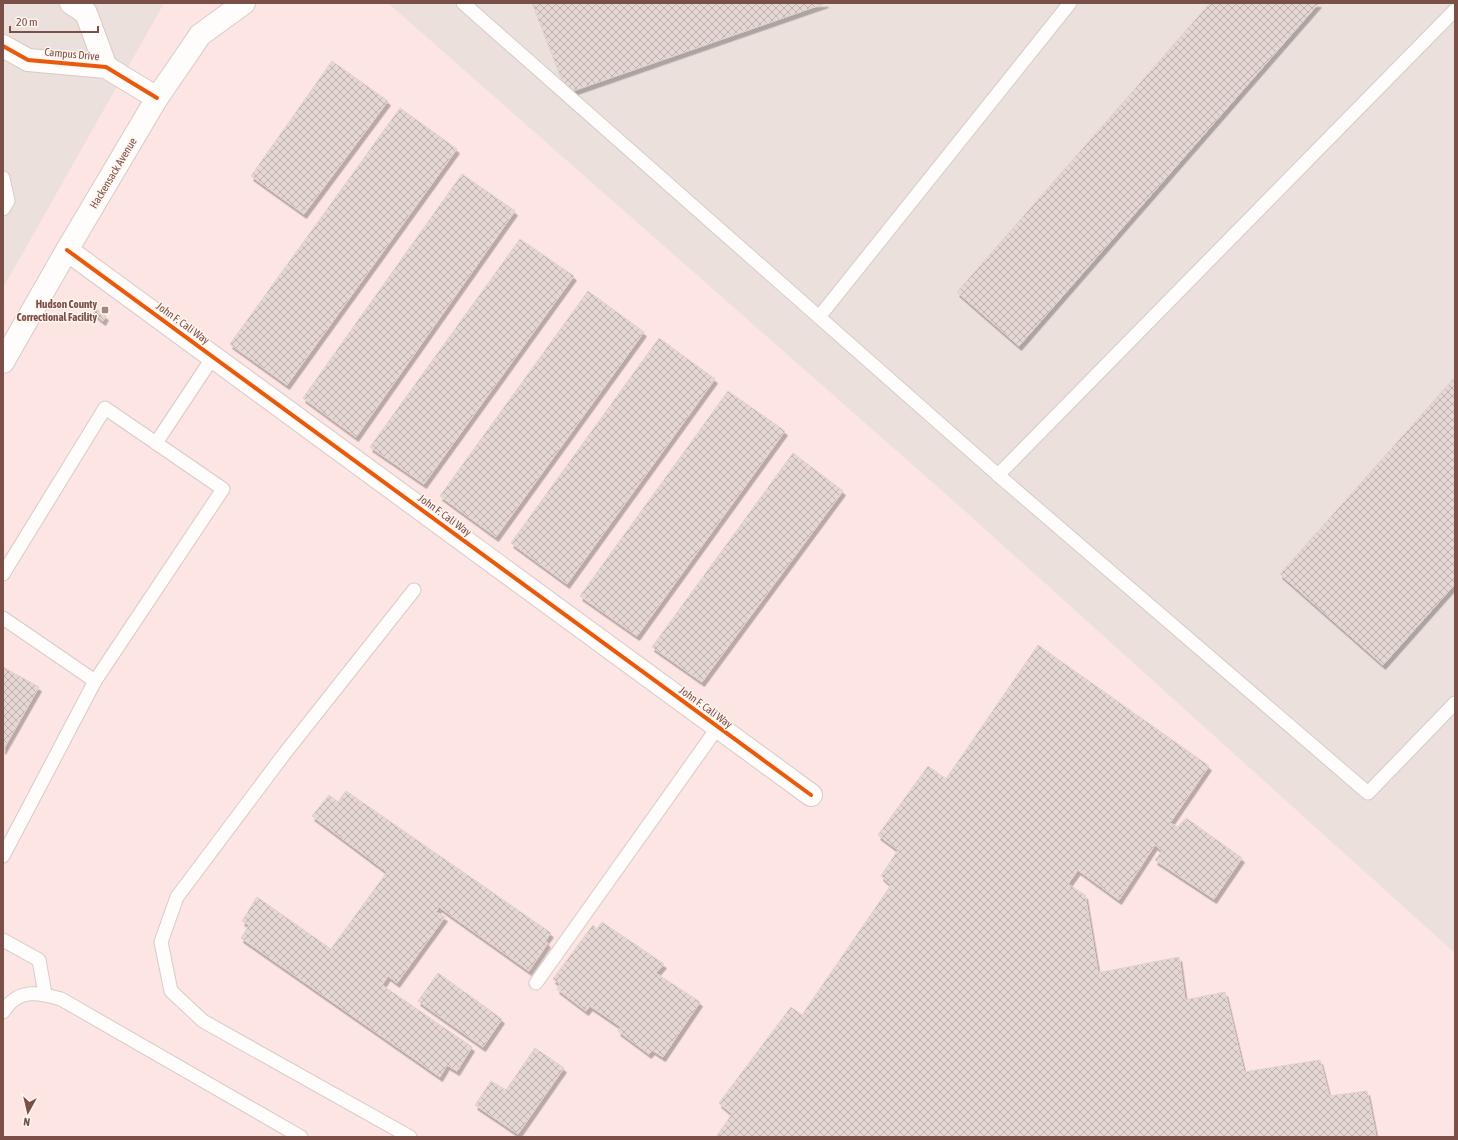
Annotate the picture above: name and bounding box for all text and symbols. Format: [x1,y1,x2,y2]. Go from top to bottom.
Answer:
scale bar [10,8,98,34]
text: 20 m [16,15,38,29]
street label: Campus Drive [44,46,100,62]
street label: Hackensack Avenue [87,135,139,211]
place label: Hudson County Correctional Facility [17,298,97,323]
street label: John F. Cali Way [154,300,212,347]
marker: Hudson County Correctional Facility [100,305,110,315]
street label: John F. Cali Way [416,492,474,539]
street label: John F. Cali Way [677,684,735,731]
north arrow [8,1092,48,1132]
text: N [23,1116,31,1128]

